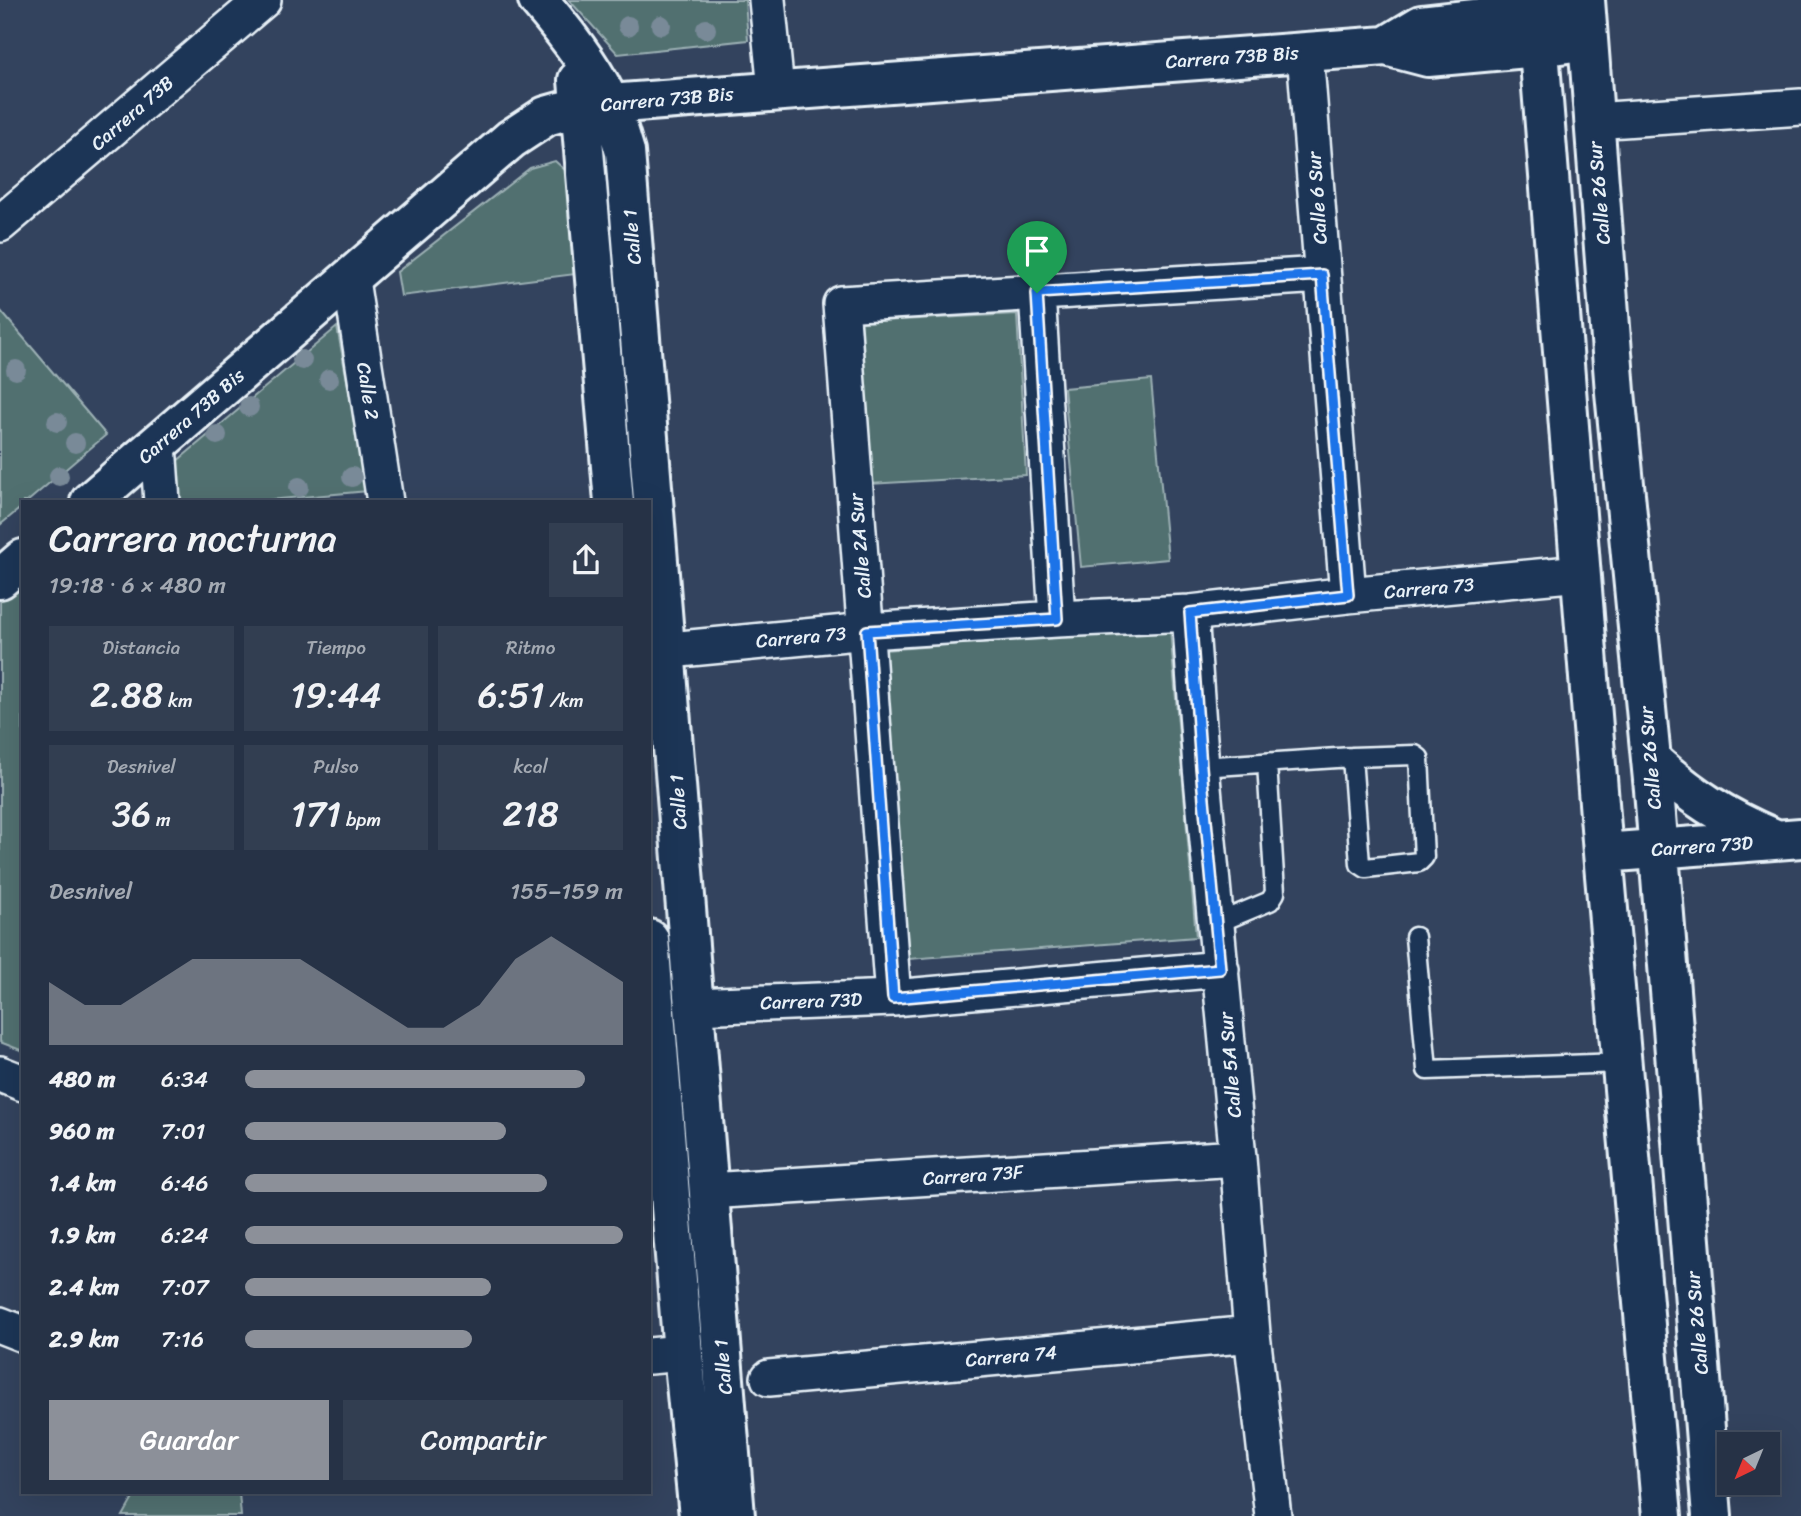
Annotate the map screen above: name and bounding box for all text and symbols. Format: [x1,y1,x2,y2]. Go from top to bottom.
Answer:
street label: Carrera 73B Bis [1164,36,1300,78]
street label: Carrera 73B [83,67,181,159]
street label: Carrera 73B Bis [599,77,735,121]
street label: Calle 26 Sur [1578,139,1620,246]
street label: Calle 6 Sur [1297,149,1337,245]
street label: Calle 1 [613,208,651,266]
pin [1007,221,1067,293]
icon: arrive [1018,232,1056,270]
street label: Carrera 73B Bis [130,360,252,472]
street label: Calle 2 [347,360,389,422]
street label: Calle 2A Sur [839,491,881,600]
text: Carrera nocturna [49,505,337,572]
button: share [549,523,623,597]
text: 19:18 · 6 × 480 m [49,565,226,606]
street label: Carrera 73 [1383,568,1476,608]
street label: Carrera 73 [755,617,848,657]
text: Distancia [102,631,180,664]
text: Tiempo [306,631,366,664]
text: Ritmo [506,631,555,664]
text: 2.88 [90,664,163,726]
text: 19:44 [291,664,381,726]
text: 6:51 [478,664,545,726]
text: km [163,684,193,717]
text: /km [545,684,584,717]
street label: Calle 26 Sur [1629,704,1671,811]
text: Desnivel [107,750,176,783]
text: Pulso [313,750,359,783]
text: kcal [513,750,548,783]
street label: Calle 1 [660,773,696,831]
text: 36 [112,783,151,845]
text: 171 [291,783,341,845]
text: 218 [503,783,559,845]
text: m [151,803,171,836]
text: bpm [341,803,381,836]
street label: Carrera 73D [1650,826,1754,866]
text: Desnivel [49,871,132,912]
text: 155–159 m [510,871,623,912]
street label: Carrera 73D [760,983,863,1019]
street label: Calle 5A Sur [1209,1010,1251,1119]
text: 480 m [49,1059,115,1100]
text: 6:34 [161,1059,208,1100]
text: 960 m [49,1111,114,1152]
text: 7:01 [161,1111,205,1152]
street label: Carrera 73F [922,1155,1025,1195]
text: 1.4 km [49,1163,116,1204]
text: 6:46 [161,1163,208,1204]
text: 1.9 km [49,1215,116,1256]
text: 6:24 [161,1215,209,1256]
text: 2.4 km [49,1267,119,1308]
text: 7:07 [161,1267,209,1308]
street label: Calle 26 Sur [1676,1269,1718,1376]
text: 2.9 km [49,1319,119,1360]
text: 7:16 [161,1319,204,1360]
street label: Carrera 74 [964,1336,1058,1376]
street label: Calle 1 [704,1338,742,1396]
button: Guardar [49,1400,329,1480]
button: Compartir [343,1400,623,1480]
north arrow [1717,1432,1780,1494]
map controls [1717,1432,1780,1495]

